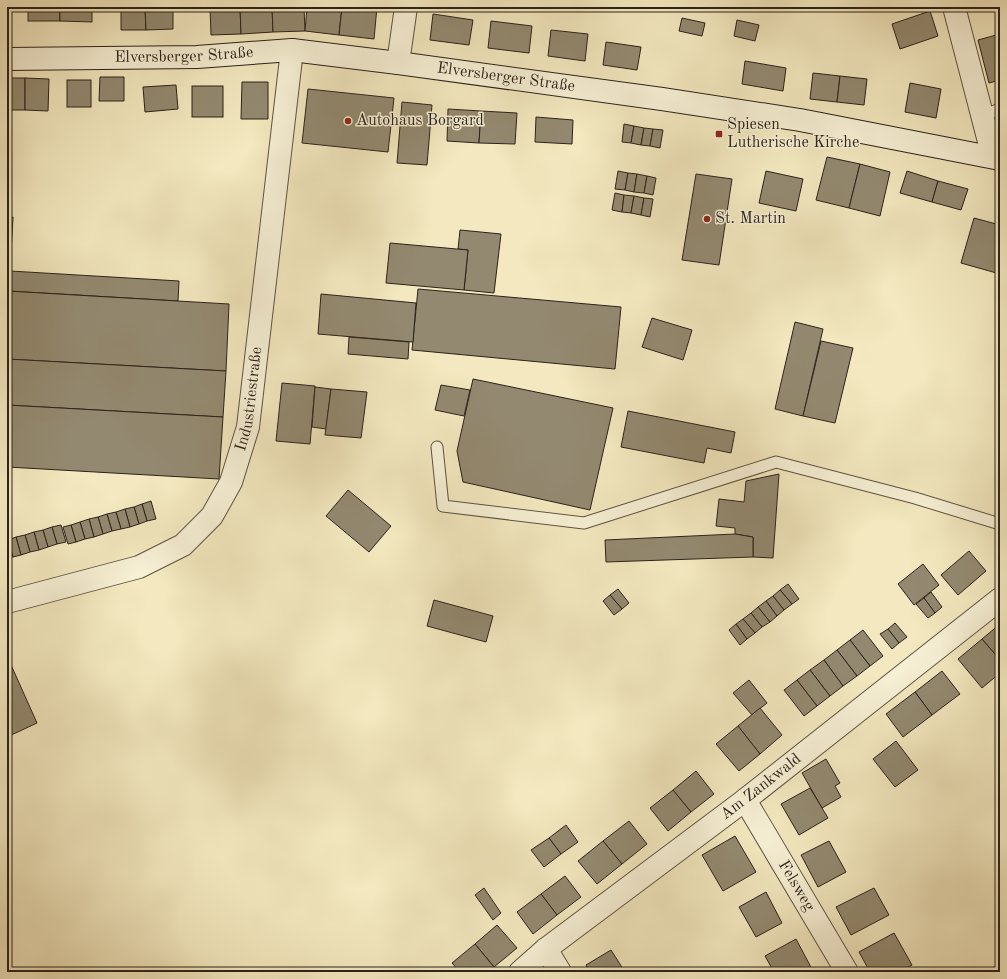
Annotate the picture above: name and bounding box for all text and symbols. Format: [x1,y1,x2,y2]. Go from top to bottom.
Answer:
street label: Elversberger Straße [114,45,254,66]
street label: Elversberger Straße [436,60,576,95]
place label: Autohaus Borgard [356,113,484,129]
marker: Autohaus Borgard [343,116,353,126]
place label: Spiesen Lutherische Kirche [727,117,859,151]
marker: Spiesen Lutherische Kirche [714,129,724,139]
place label: St. Martin [715,211,786,227]
marker: St. Martin [702,214,712,224]
street label: Industriestraße [233,346,265,453]
street label: Am Zankwald [718,751,804,823]
street label: Felsweg [775,858,817,914]

